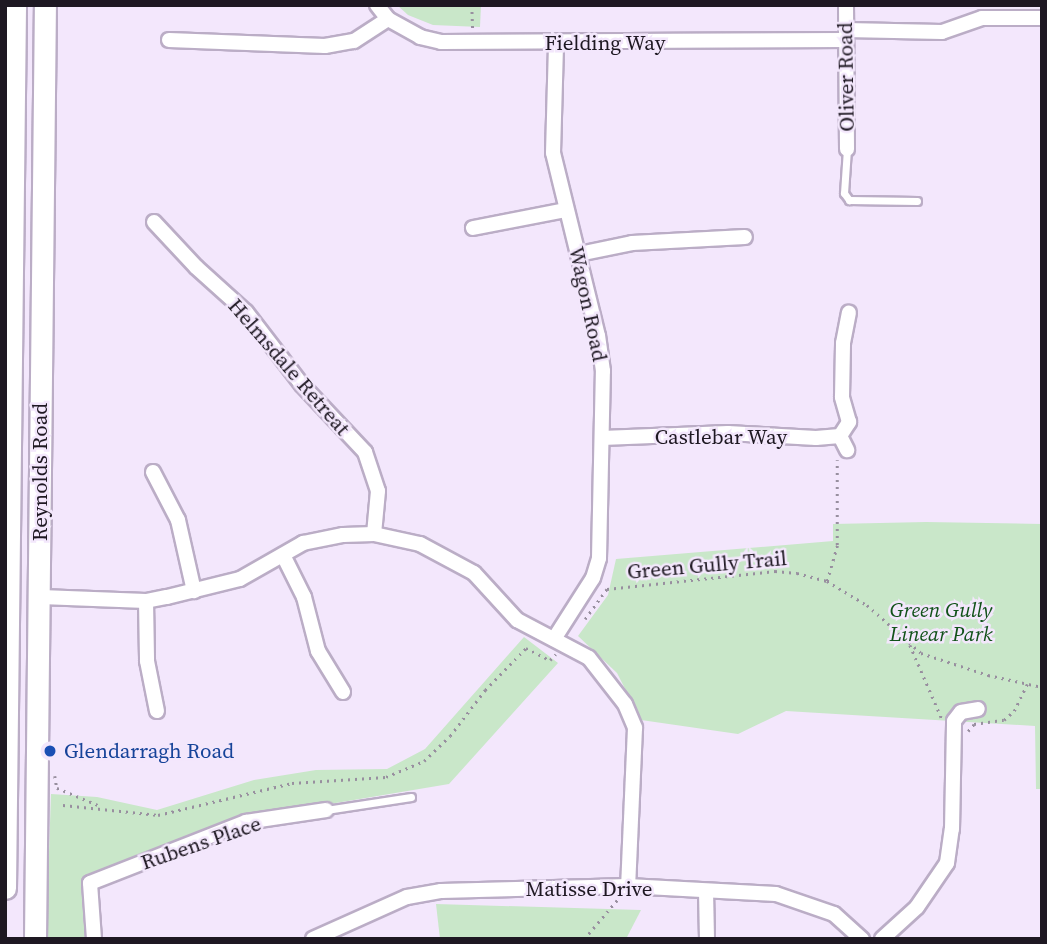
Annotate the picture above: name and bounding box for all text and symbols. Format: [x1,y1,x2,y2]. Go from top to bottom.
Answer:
street label: Oliver Road [832,22,860,132]
street label: Fielding Way [544,30,666,56]
street label: Wagon Road [564,244,612,364]
street label: Helmsdale Retreat [223,294,355,440]
street label: Reynolds Road [27,403,53,541]
street label: Castlebar Way [654,424,788,450]
street label: Green Gully Trail [626,545,788,585]
park label: Green Gully Linear Park [889,597,993,647]
place label: Glendarragh Road [64,738,234,764]
marker: Glendarragh Road [42,743,58,759]
street label: Rubens Place [138,811,264,875]
street label: Matisse Drive [526,876,652,902]

